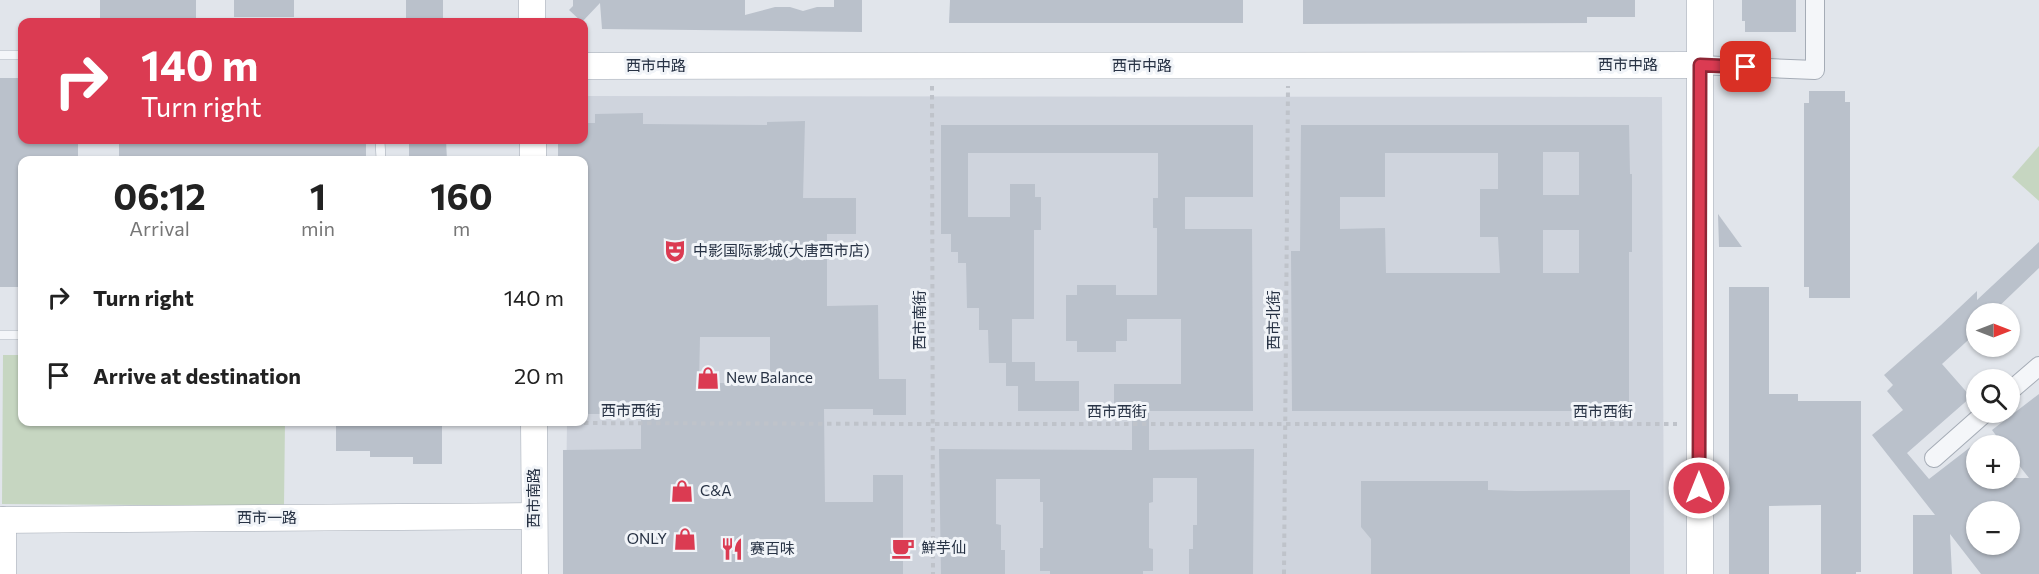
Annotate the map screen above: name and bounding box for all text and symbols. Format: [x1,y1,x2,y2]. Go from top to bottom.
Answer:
text: 140 m [141,38,258,90]
pin [1720,41,1771,92]
icon: right [42,42,120,120]
icon: arrive [1729,50,1762,83]
street label: 西市中路 [1598,55,1658,73]
street label: 西市中路 [626,56,686,74]
street label: 西市中路 [1112,56,1172,74]
text: Turn right [141,90,261,123]
text: 06:12 [113,173,206,217]
text: 1 [310,173,326,217]
text: 160 [430,173,493,217]
text: Arrival [129,216,190,240]
text: min [301,216,335,240]
text: m [453,216,470,240]
theatre icon: 中影国际影城(大唐西市店) [662,238,688,264]
place label: 中影国际影城(大唐西市店) [693,241,870,259]
icon: right [42,281,75,314]
text: Turn right [93,284,194,311]
text: 140 m [504,284,564,311]
street label: 西市南街 [910,290,928,350]
street label: 西市北街 [1264,290,1282,350]
north arrow [1966,303,2020,357]
map controls [1966,303,2020,555]
icon: arrive [42,359,75,392]
text: Arrive at destination [93,362,301,389]
text: 20 m [514,362,564,389]
shop icon: New Balance [695,365,721,391]
place label: New Balance [726,368,813,386]
button: search [1966,369,2020,423]
street label: 西市西街 [601,401,661,419]
street label: 西市西街 [1087,402,1147,420]
street label: 西市西街 [1573,402,1633,420]
button: + [1966,435,2020,489]
position arrow [1667,456,1731,520]
street label: 西市南路 [524,468,542,528]
shop icon: C&A [669,478,695,504]
place label: C&A [700,481,732,499]
button: − [1966,501,2020,555]
street label: 西市一路 [237,508,297,526]
shop icon: ONLY [672,526,698,552]
place label: ONLY [627,529,667,547]
cafe icon: 鮮芋仙 [890,535,916,561]
restaurant icon: 赛百味 [719,536,745,562]
place label: 鮮芋仙 [921,538,966,556]
place label: 赛百味 [750,539,795,557]

